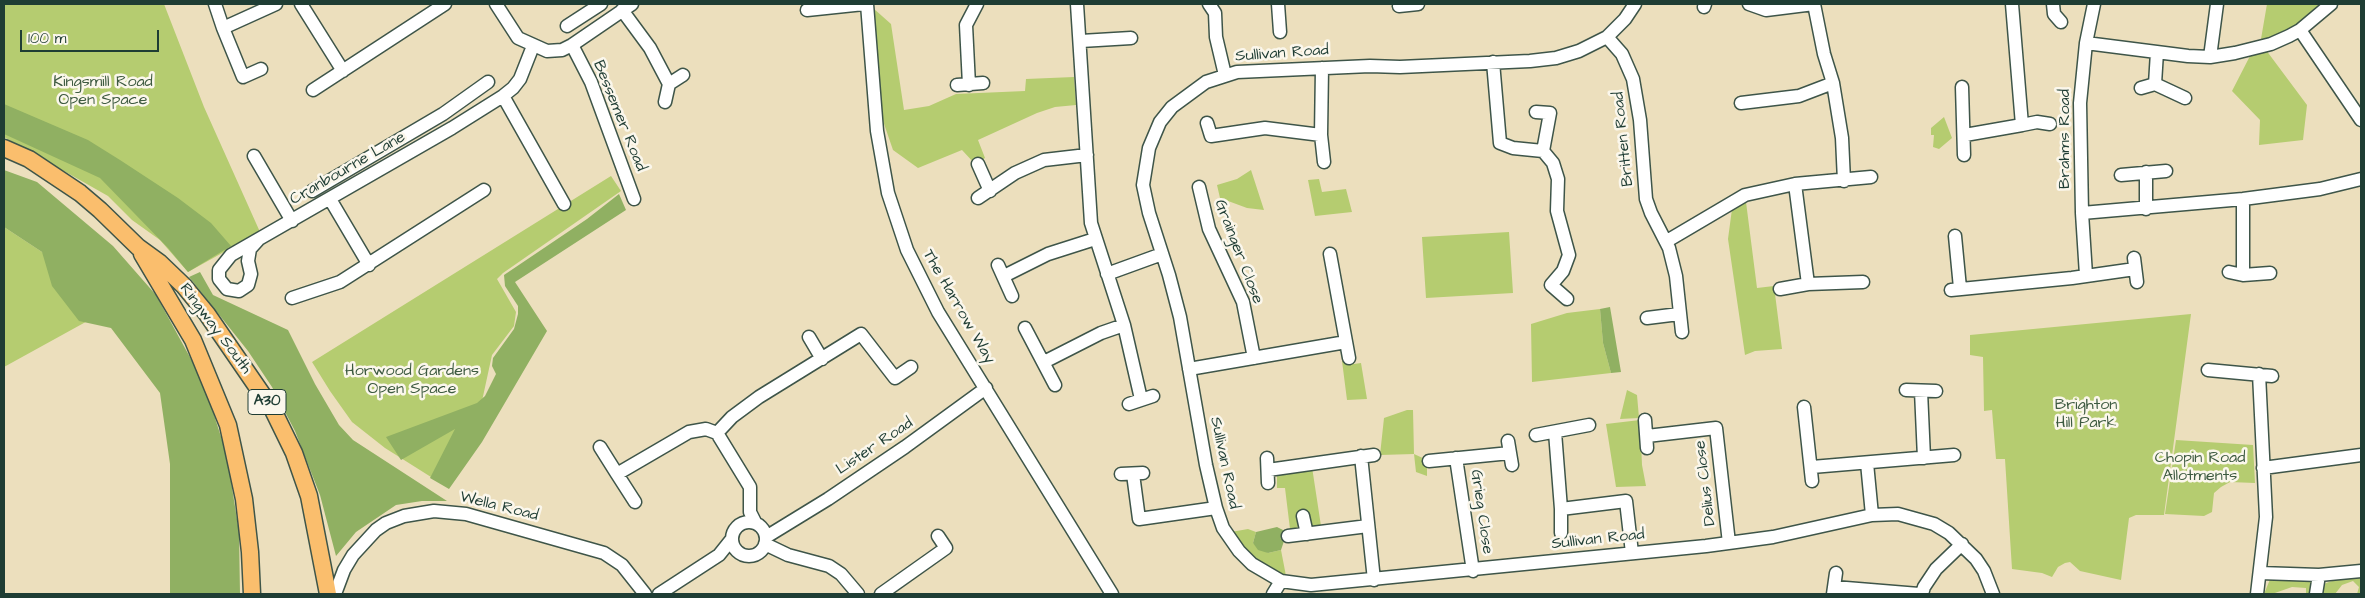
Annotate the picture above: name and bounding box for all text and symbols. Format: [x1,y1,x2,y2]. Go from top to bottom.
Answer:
scale bar [22,20,161,52]
text: 100 m [28,28,67,49]
street label: Sullivan Road [1235,41,1329,67]
street label: Bessemer Road [588,58,650,174]
park label: Kingsmill Road Open Space [53,73,153,111]
street label: Brahms Road [2056,89,2076,189]
street label: Britten Road [1609,91,1639,187]
street label: Cranbourne Lane [287,128,409,210]
street label: Grainger Close [1209,197,1267,307]
street label: The Harrow Way [917,246,999,368]
street label: Ringway South [175,280,255,378]
park label: Horwood Gardens Open Space [345,362,479,400]
road number: A30 [248,390,286,414]
park label: Brighton Hill Park [2055,396,2117,434]
street label: Lister Road [833,414,917,480]
street label: Sullivan Road [1205,415,1243,511]
street label: Delius Close [1691,439,1721,527]
park label: Chopin Road Allotments [2155,449,2245,487]
street label: Grieg Close [1466,468,1496,556]
street label: Wella Road [458,488,540,526]
street label: Sullivan Road [1551,526,1645,554]

